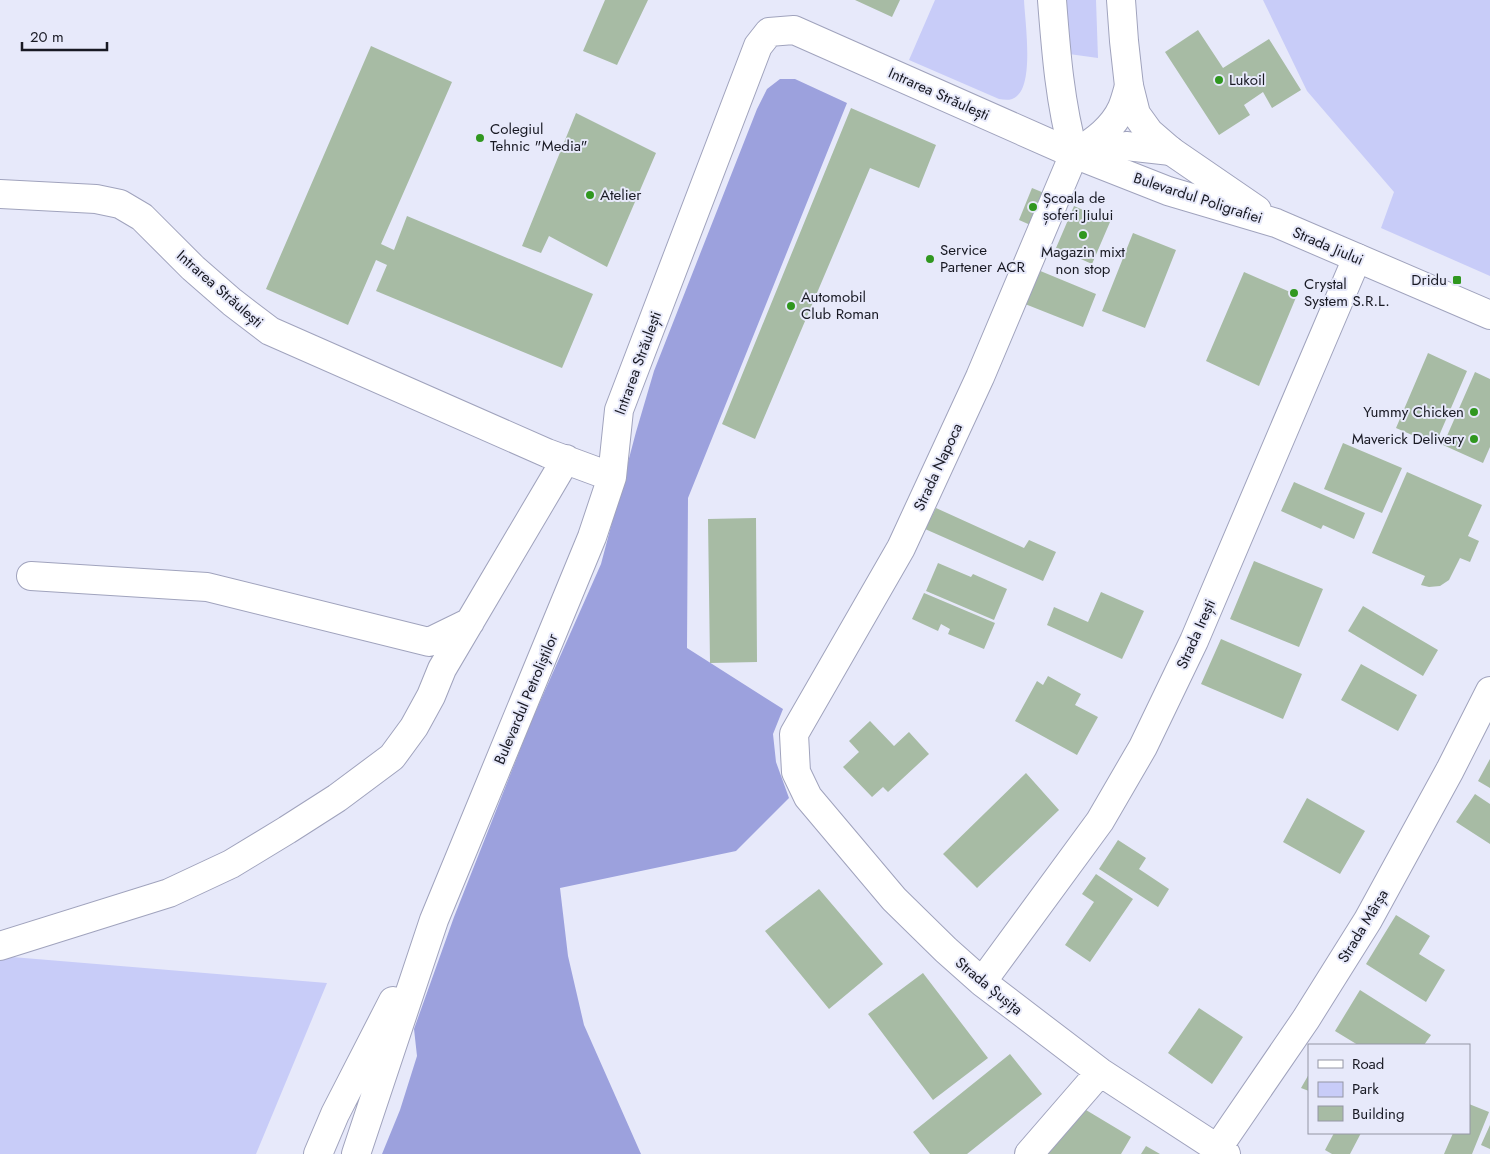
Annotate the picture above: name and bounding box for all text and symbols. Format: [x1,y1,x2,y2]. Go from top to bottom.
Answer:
scale bar [22,20,108,52]
text: 20 m [30,26,64,48]
street label: Intrarea Străulești [885,62,993,126]
place label: Lukoil [1229,69,1265,91]
marker: Lukoil [1213,74,1225,86]
place label: Colegiul Tehnic "Media" [490,118,588,157]
marker: Colegiul Tehnic "Media" [474,132,486,144]
street label: Bulevardul Poligrafiei [1131,167,1265,229]
place label: Atelier [600,184,642,206]
place label: Școala de șoferi Jiului [1043,187,1113,226]
marker: Atelier [584,189,596,201]
marker: Școala de șoferi Jiului [1027,201,1039,213]
street label: Strada Jiului [1289,221,1367,271]
marker: Magazin mixt non stop [1077,229,1089,241]
place label: Service Partener ACR [940,239,1025,278]
place label: Magazin mixt non stop [1041,241,1125,280]
street label: Intrarea Străulești [172,245,268,333]
marker: Service Partener ACR [924,253,936,265]
place label: Dridu [1411,269,1447,291]
place label: Crystal System S.R.L. [1304,273,1390,312]
marker: Dridu [1451,274,1463,286]
place label: Automobil Club Roman [801,286,879,325]
marker: Crystal System S.R.L. [1288,287,1300,299]
marker: Automobil Club Roman [785,300,797,312]
street label: Intrarea Străulești [609,308,667,418]
place label: Yummy Chicken [1363,401,1464,423]
marker: Yummy Chicken [1468,406,1480,418]
street label: Strada Napoca [908,420,968,514]
place label: Maverick Delivery [1352,428,1464,450]
marker: Maverick Delivery [1468,433,1480,445]
street label: Strada Irești [1171,596,1221,672]
street label: Bulevardul Petroliștilor [488,629,564,768]
street label: Strada Mârșa [1332,885,1394,967]
street label: Strada Șușița [950,952,1028,1020]
legend [1308,1044,1470,1134]
text: Road [1352,1053,1384,1075]
text: Park [1352,1078,1379,1100]
text: Building [1352,1103,1404,1125]

